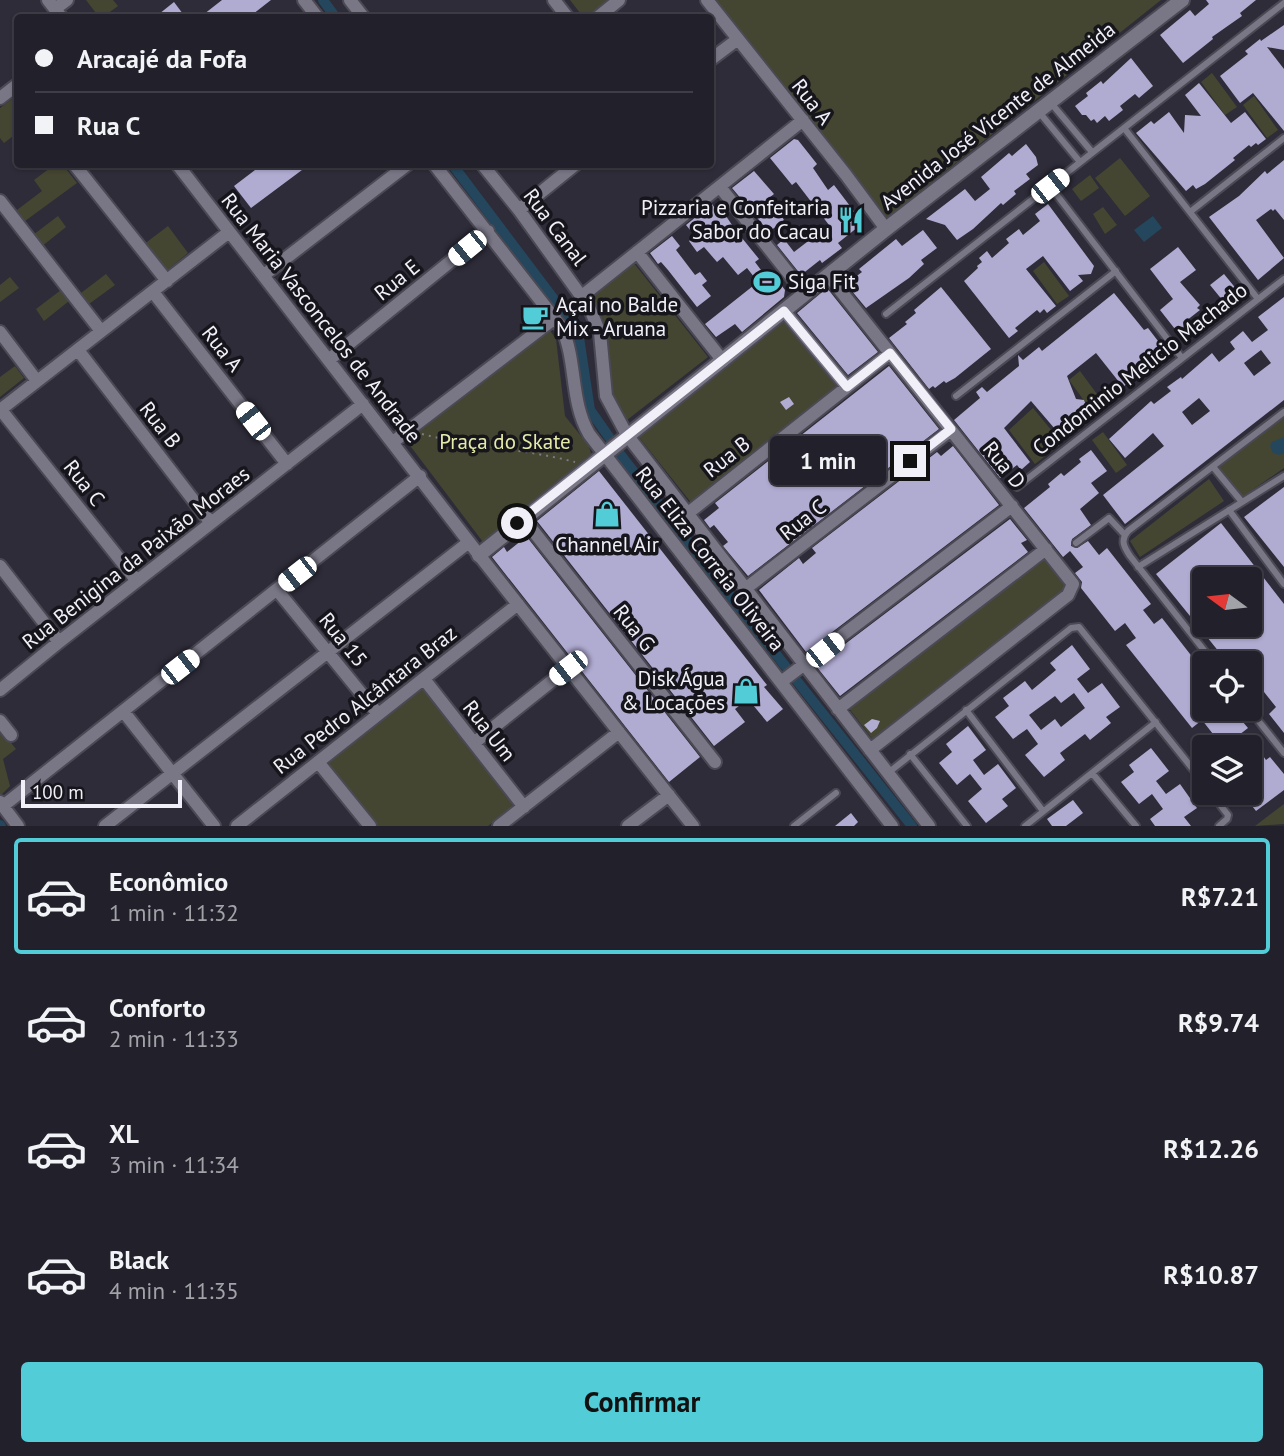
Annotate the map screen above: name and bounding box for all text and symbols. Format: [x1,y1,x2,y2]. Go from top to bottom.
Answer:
street label: Avenida José Vicente de Almeida [875,15,1121,216]
text: Aracajé da Fofa [77,42,247,75]
street label: Rua A [786,73,839,131]
text: Rua C [77,109,140,142]
car [1027,165,1074,207]
street label: Rua Canal [518,183,593,271]
street label: Rua Maria Vasconcelos de Andrade [215,187,427,448]
place label: Pizzaria e Confeitaria Sabor do Cacau [641,194,830,245]
restaurant icon: Pizzaria e Confeitaria Sabor do Cacau [836,205,866,235]
car [445,227,490,269]
street label: Rua E [368,253,425,306]
sports icon: Siga Fit [752,267,782,297]
place label: Siga Fit [788,268,856,295]
street label: Condominio Melicio Machado [1027,276,1252,461]
place label: Açai no Balde Mix - Aruana [556,291,678,342]
cafe icon: Açai no Balde Mix - Aruana [520,302,550,332]
street label: Rua A [196,320,249,378]
street label: Rua B [134,396,187,453]
car [232,398,275,444]
park label: Praça do Skate [439,428,571,455]
street label: Rua B [698,430,755,483]
street label: Rua D [977,435,1032,494]
callout: 1 min [770,436,886,486]
route end [894,445,926,477]
text: 1 min [800,446,856,475]
street label: Rua C [58,454,111,511]
street label: Rua Benigina da Paixão Moraes [16,460,255,655]
street label: Rua Eliza Correia Oliveira [630,461,791,656]
street label: Rua C [774,493,831,546]
shop icon: Channel Air [592,499,622,529]
route start [501,507,533,539]
place label: Channel Air [555,531,659,558]
car [274,553,321,595]
north arrow [1192,567,1262,637]
map controls [1192,567,1262,805]
street label: Rua G [608,599,661,657]
street label: Rua 15 [313,607,374,672]
street label: Rua Pedro Alcântara Braz [267,620,462,780]
car [802,629,849,671]
car [157,646,204,688]
car [545,647,592,689]
button: locate [1192,651,1262,721]
place label: Disk Água & Locações [622,665,725,716]
shop icon: Disk Água & Locações [731,676,761,706]
street label: Rua Um [457,695,522,767]
button: layers [1192,735,1262,805]
scale bar [21,777,182,809]
text: 100 m [32,780,84,804]
icon: car [25,865,88,928]
text: Econômico [109,865,228,898]
text: R$7.21 [1181,880,1259,913]
text: 1 min · 11:32 [109,898,239,927]
icon: car [25,991,88,1054]
text: Conforto [109,991,206,1024]
text: R$9.74 [1178,1006,1259,1039]
text: 2 min · 11:33 [109,1024,239,1053]
icon: car [25,1117,88,1180]
text: XL [109,1117,139,1150]
text: R$12.26 [1163,1132,1259,1165]
text: 3 min · 11:34 [109,1150,239,1179]
icon: car [25,1243,88,1306]
text: Black [109,1243,169,1276]
text: R$10.87 [1163,1258,1259,1291]
text: 4 min · 11:35 [109,1276,239,1305]
button: Confirmar [21,1362,1263,1442]

